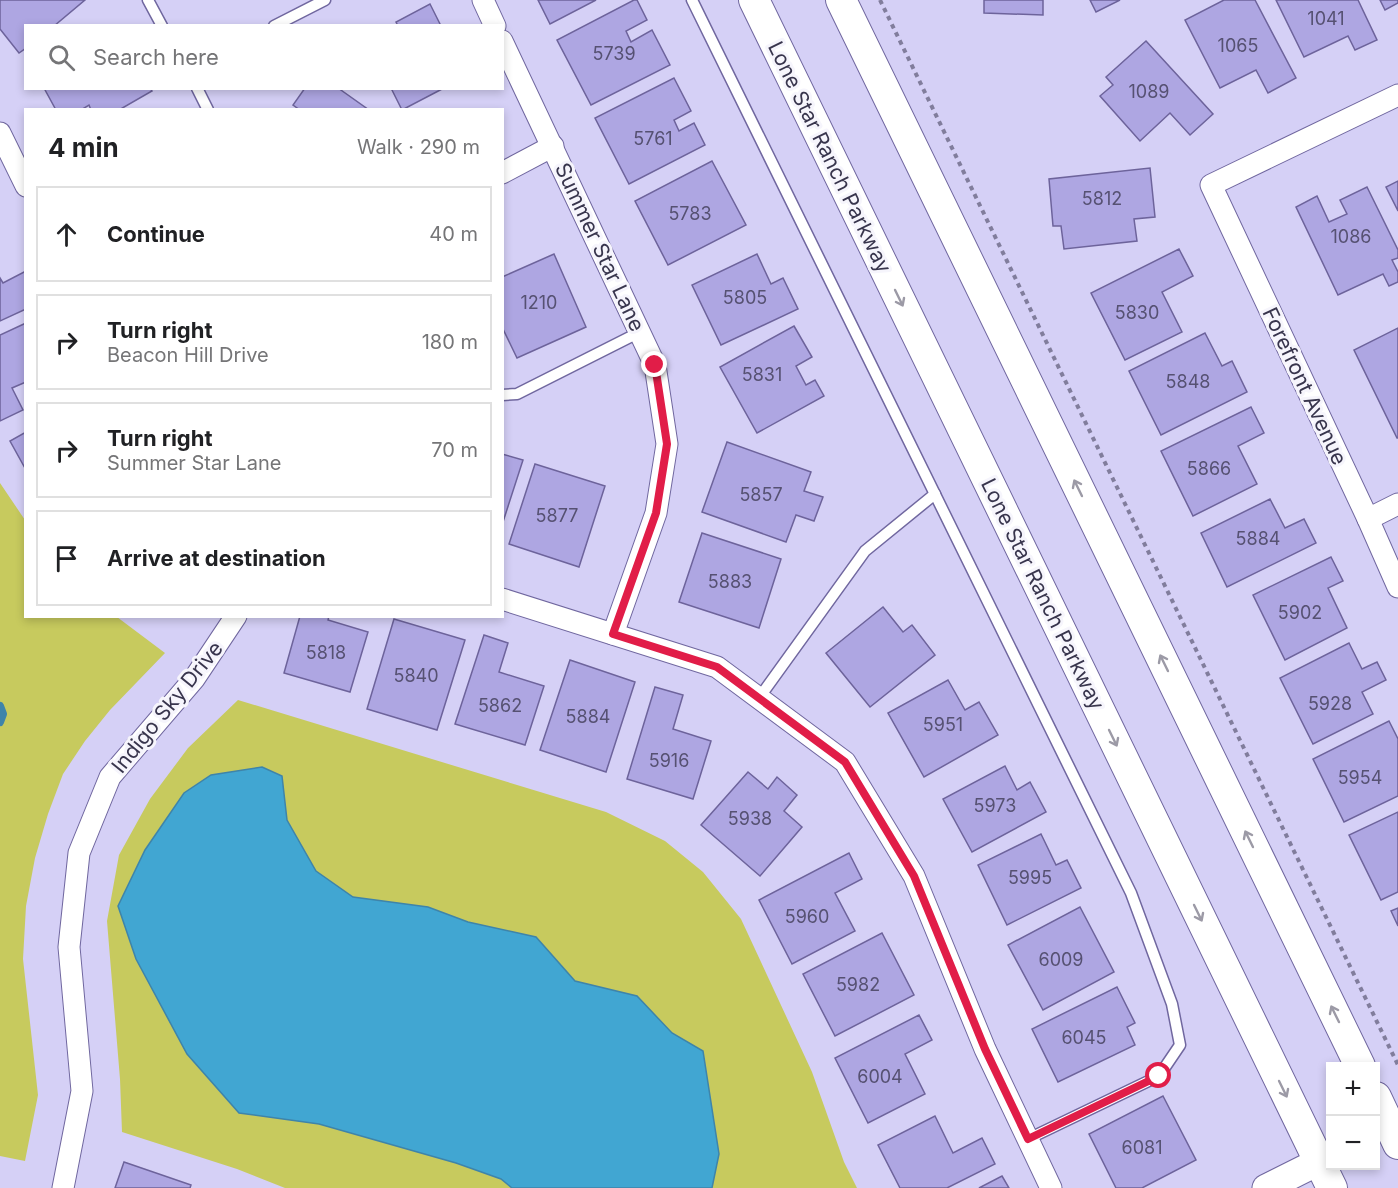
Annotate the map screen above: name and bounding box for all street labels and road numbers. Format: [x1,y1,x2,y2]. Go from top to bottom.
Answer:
street label: Lone Star Ranch Parkway [763,37,897,277]
street label: Summer Star Lane [550,159,650,335]
street label: Forefront Avenue [1258,303,1352,469]
street label: Lone Star Ranch Parkway [976,474,1110,714]
street label: Indigo Sky Drive [106,636,228,778]

